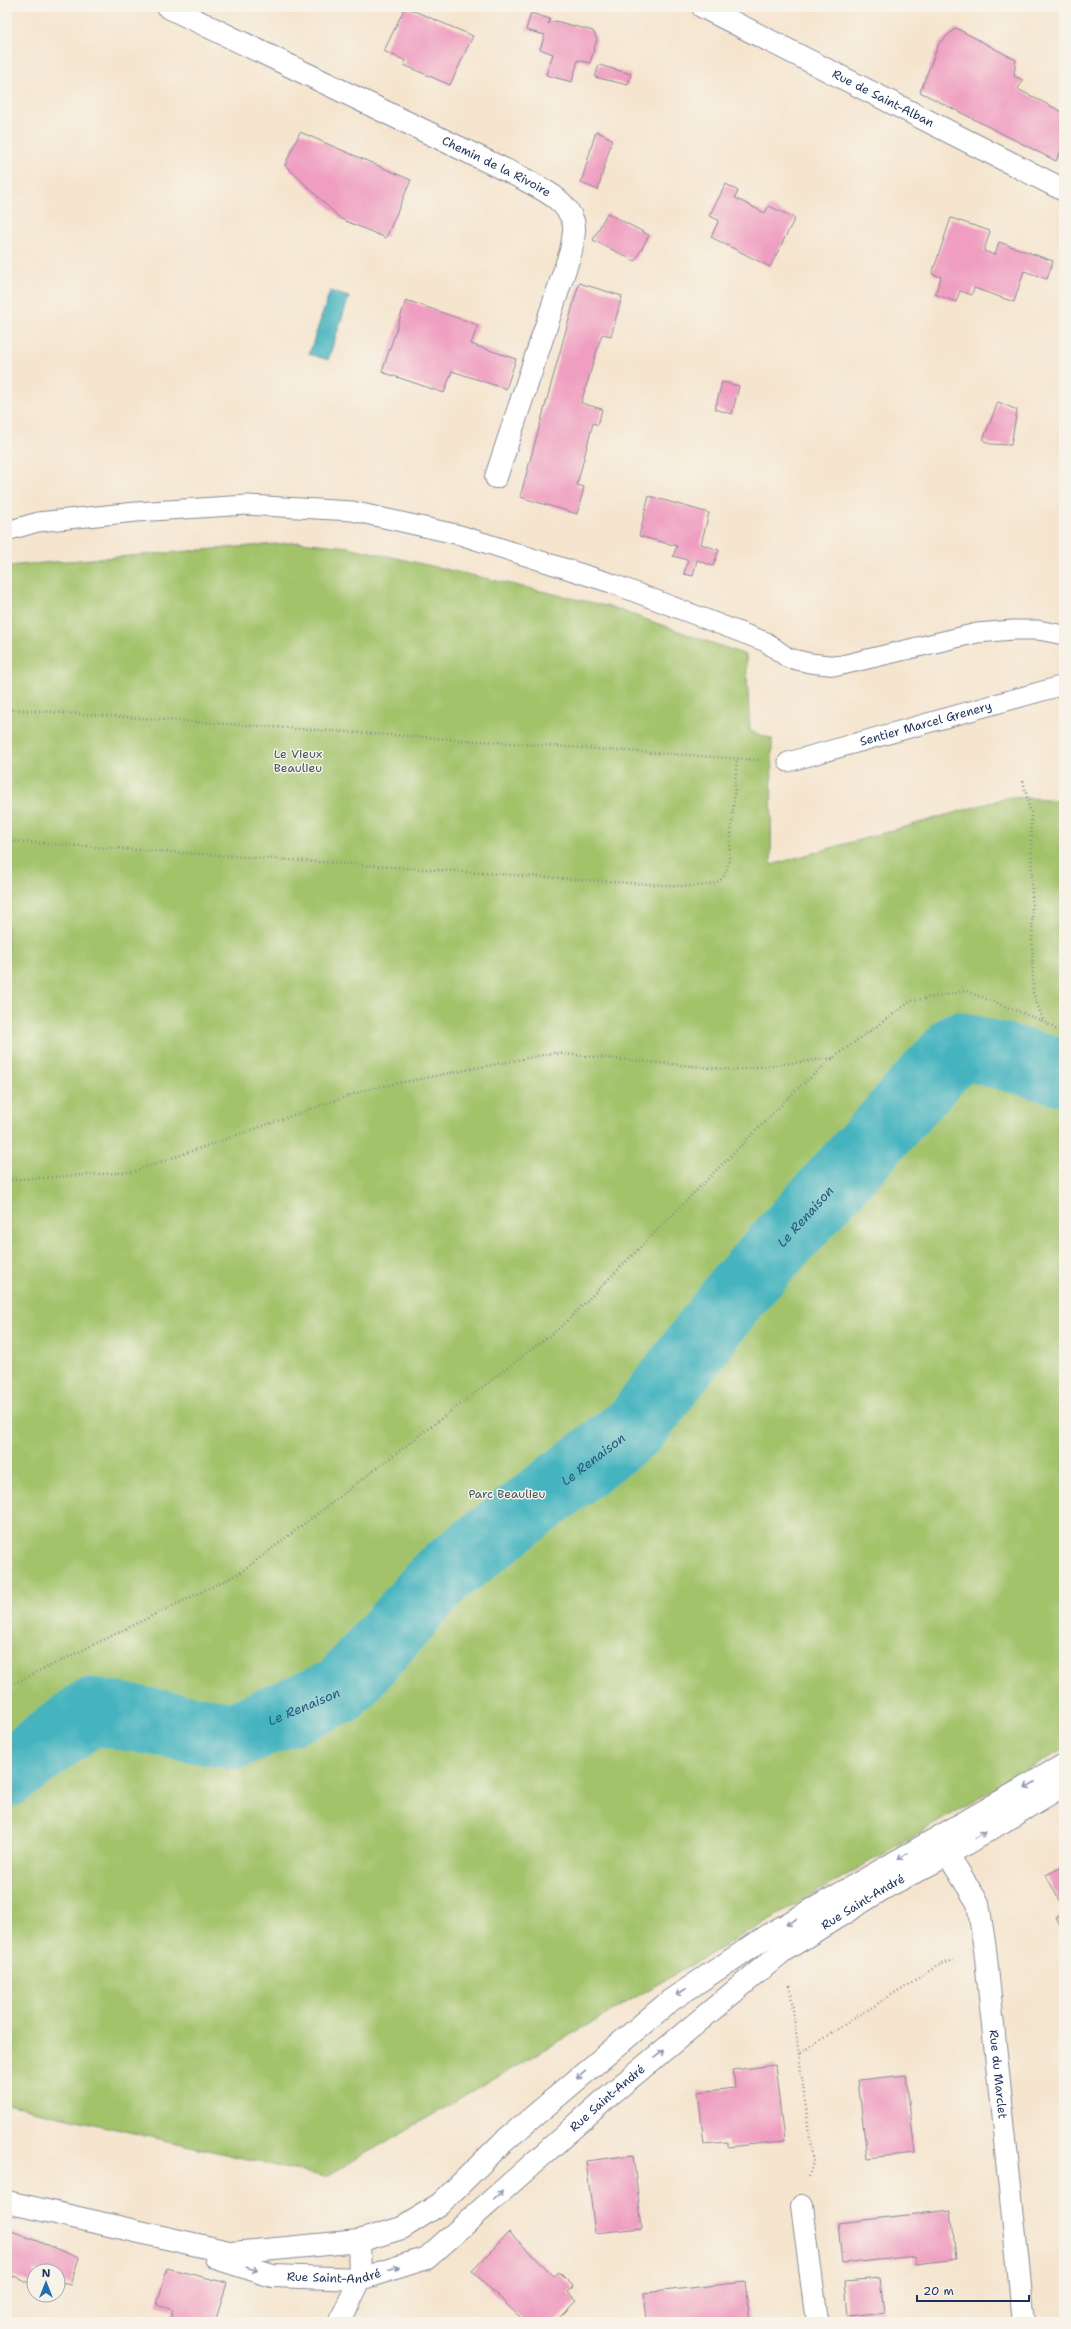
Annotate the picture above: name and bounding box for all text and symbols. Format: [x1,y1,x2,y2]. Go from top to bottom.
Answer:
street label: Rue de Saint-Alban [830,66,937,131]
street label: Chemin de la Rivoire [439,133,554,201]
street label: Sentier Marcel Grenery [858,698,993,750]
park label: Le Vieux Beaulieu [274,746,322,776]
water label: Le Renaison [773,1182,837,1250]
water label: Le Renaison [557,1429,628,1489]
park label: Parc Beaulieu [468,1486,546,1502]
water label: Le Renaison [265,1684,342,1729]
one-way arrow [1024,1781,1036,1789]
one-way arrow [974,1830,986,1838]
one-way arrow [897,1853,909,1861]
street label: Rue Saint-André [818,1871,907,1933]
one-way arrow [786,1918,797,1926]
one-way arrow [676,1988,687,1997]
street label: Rue du Marclet [986,2029,1011,2120]
one-way arrow [654,2049,664,2058]
street label: Rue Saint-André [566,2061,648,2135]
one-way arrow [575,2070,586,2079]
one-way arrow [493,2190,503,2199]
north arrow [26,2263,66,2303]
one-way arrow [387,2264,400,2271]
street label: Rue Saint-André [287,2265,383,2287]
text: N [42,2266,51,2281]
one-way arrow [245,2266,258,2273]
scale bar [917,2277,1029,2303]
text: 20 m [923,2283,954,2299]

